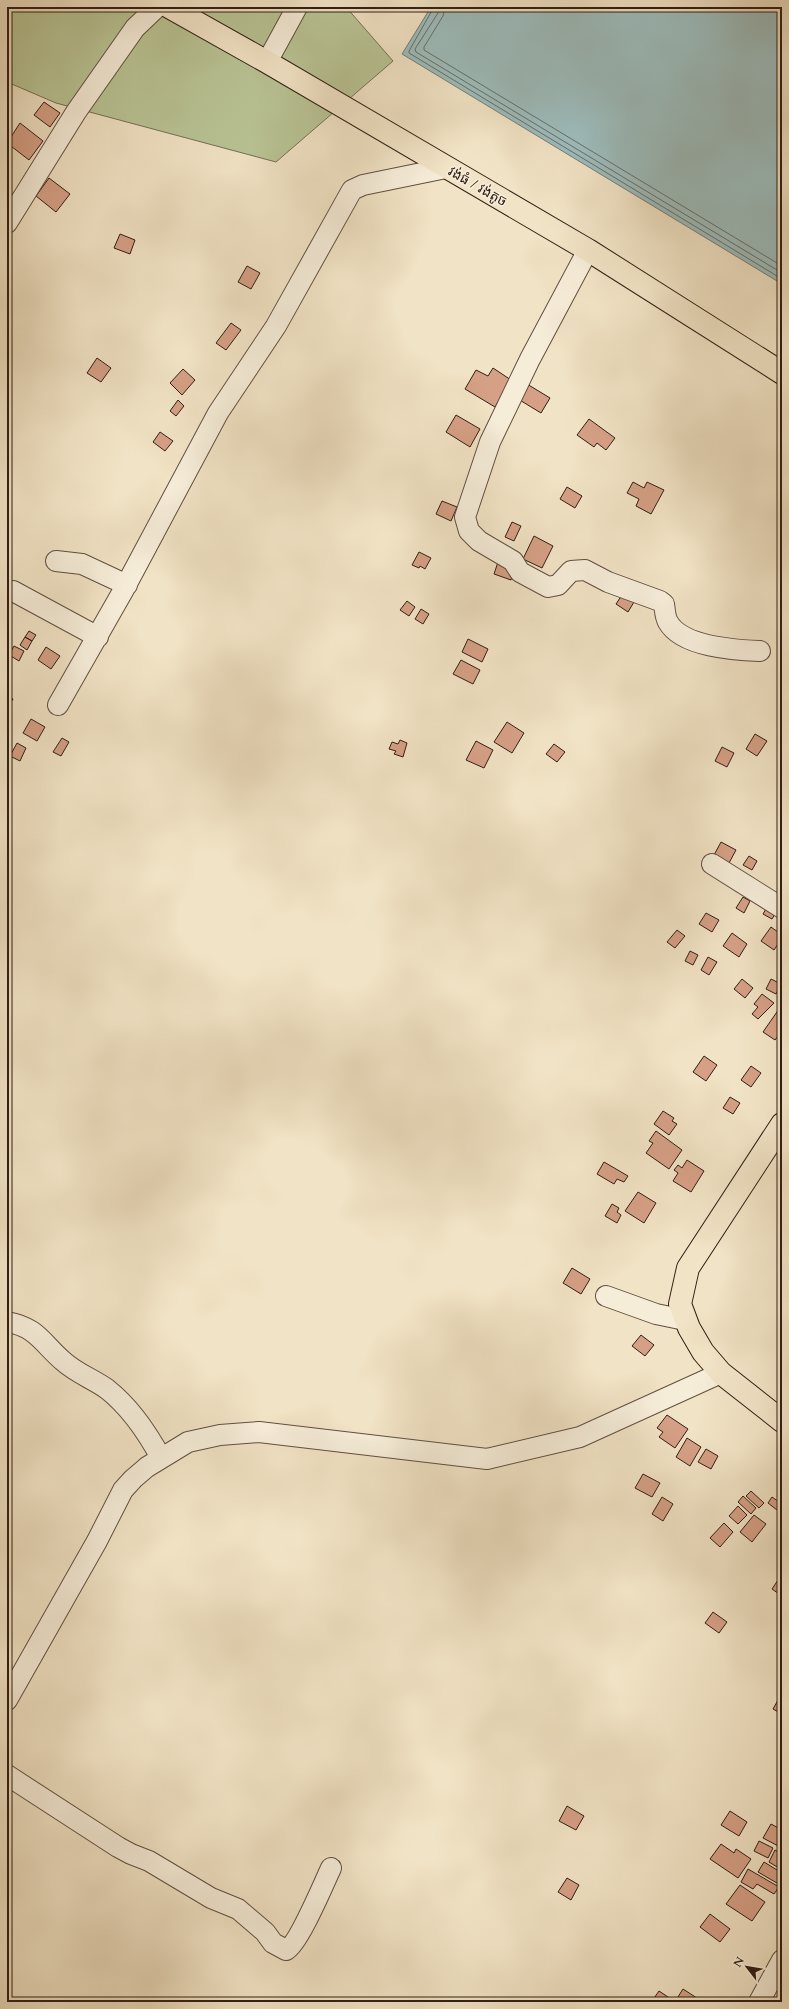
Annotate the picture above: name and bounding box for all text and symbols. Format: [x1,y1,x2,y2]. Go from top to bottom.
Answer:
street label: វង់ធំ / វង់តូច [445,162,511,211]
north arrow [727,1947,767,1987]
text: N [730,1954,748,1970]

